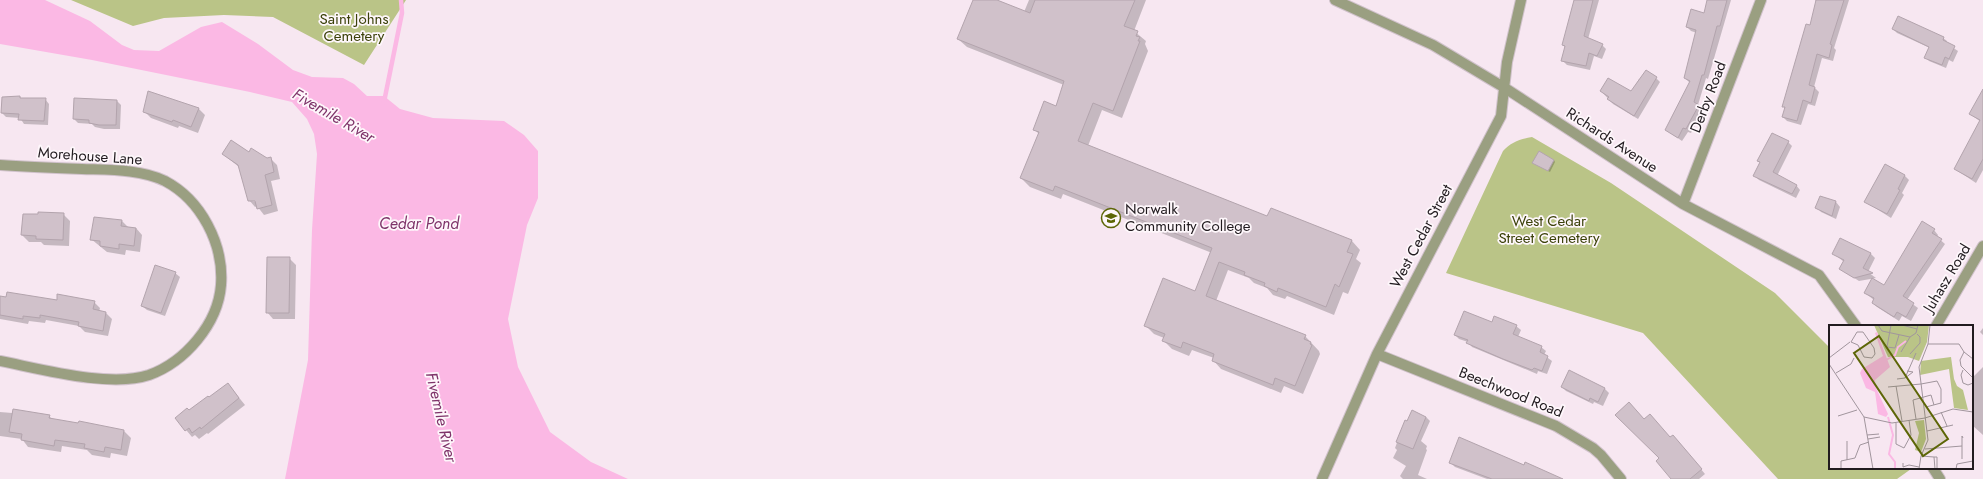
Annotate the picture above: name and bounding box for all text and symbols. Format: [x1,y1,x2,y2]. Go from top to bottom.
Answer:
park label: Saint Johns Cemetery [320,8,388,47]
street label: Derby Road [1684,58,1732,136]
water label: Fivemile River [288,83,381,149]
street label: Richards Avenue [1562,102,1662,178]
street label: Morehouse Lane [37,141,143,171]
street label: West Cedar Street [1384,180,1458,292]
place label: Norwalk Community College [1125,198,1251,237]
school or university icon: Norwalk Community College [1100,207,1122,229]
park label: West Cedar Street Cemetery [1498,210,1600,249]
water label: Cedar Pond [379,212,460,235]
street label: Juhasz Road [1917,240,1976,318]
inset map [1829,325,1973,469]
street label: Beechwood Road [1456,361,1566,423]
water label: Fivemile River [420,370,463,466]

